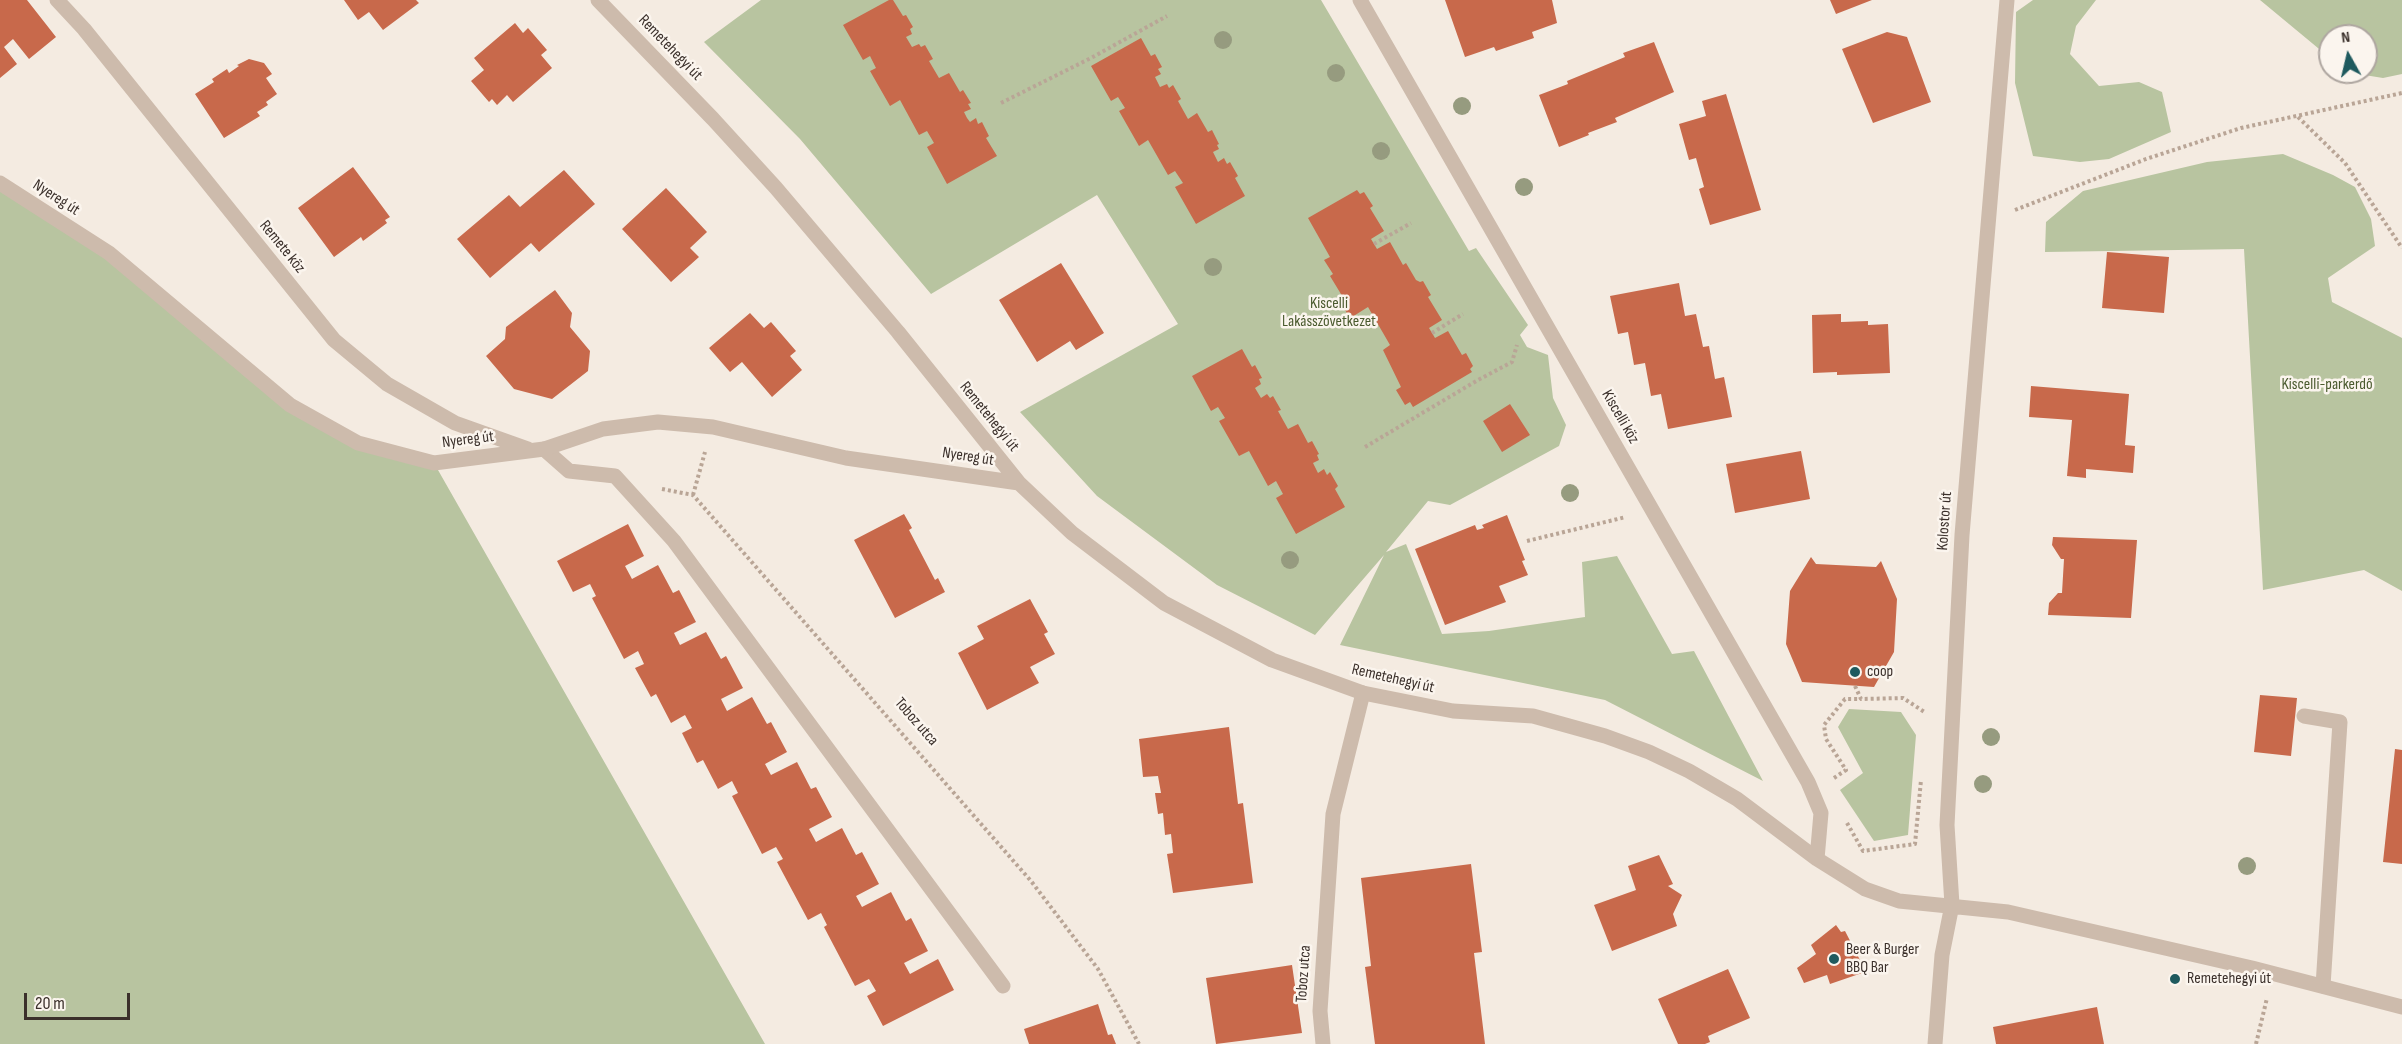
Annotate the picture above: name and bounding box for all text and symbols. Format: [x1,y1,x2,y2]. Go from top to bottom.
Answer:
street label: Remetehegyi út [634,11,706,85]
north arrow [2318,24,2378,84]
text: N [2340,28,2351,48]
street label: Nyereg út [29,176,83,220]
street label: Remete köz [255,217,309,277]
park label: Kiscelli Lakásszövetkezet [1282,294,1376,332]
park label: Kiscelli-parkerdő [2281,375,2373,395]
street label: Remetehegyi út [955,378,1023,456]
street label: Kiscelli köz [1597,387,1643,447]
street label: Nyereg út [441,427,495,453]
street label: Nyereg út [941,443,995,471]
street label: Kolostor út [1933,491,1957,551]
street label: Remetehegyi út [1350,660,1436,698]
place label: coop [1867,662,1893,682]
marker: coop [1848,665,1862,679]
street label: Toboz utca [890,694,942,750]
place label: Beer & Burger BBQ Bar [1846,940,1919,978]
street label: Toboz utca [1292,945,1316,1003]
marker: Beer & Burger BBQ Bar [1827,952,1841,966]
place label: Remetehegyi út [2187,969,2271,989]
marker: Remetehegyi út [2168,972,2182,986]
scale bar [27,981,134,1019]
text: 20 m [35,993,65,1014]

